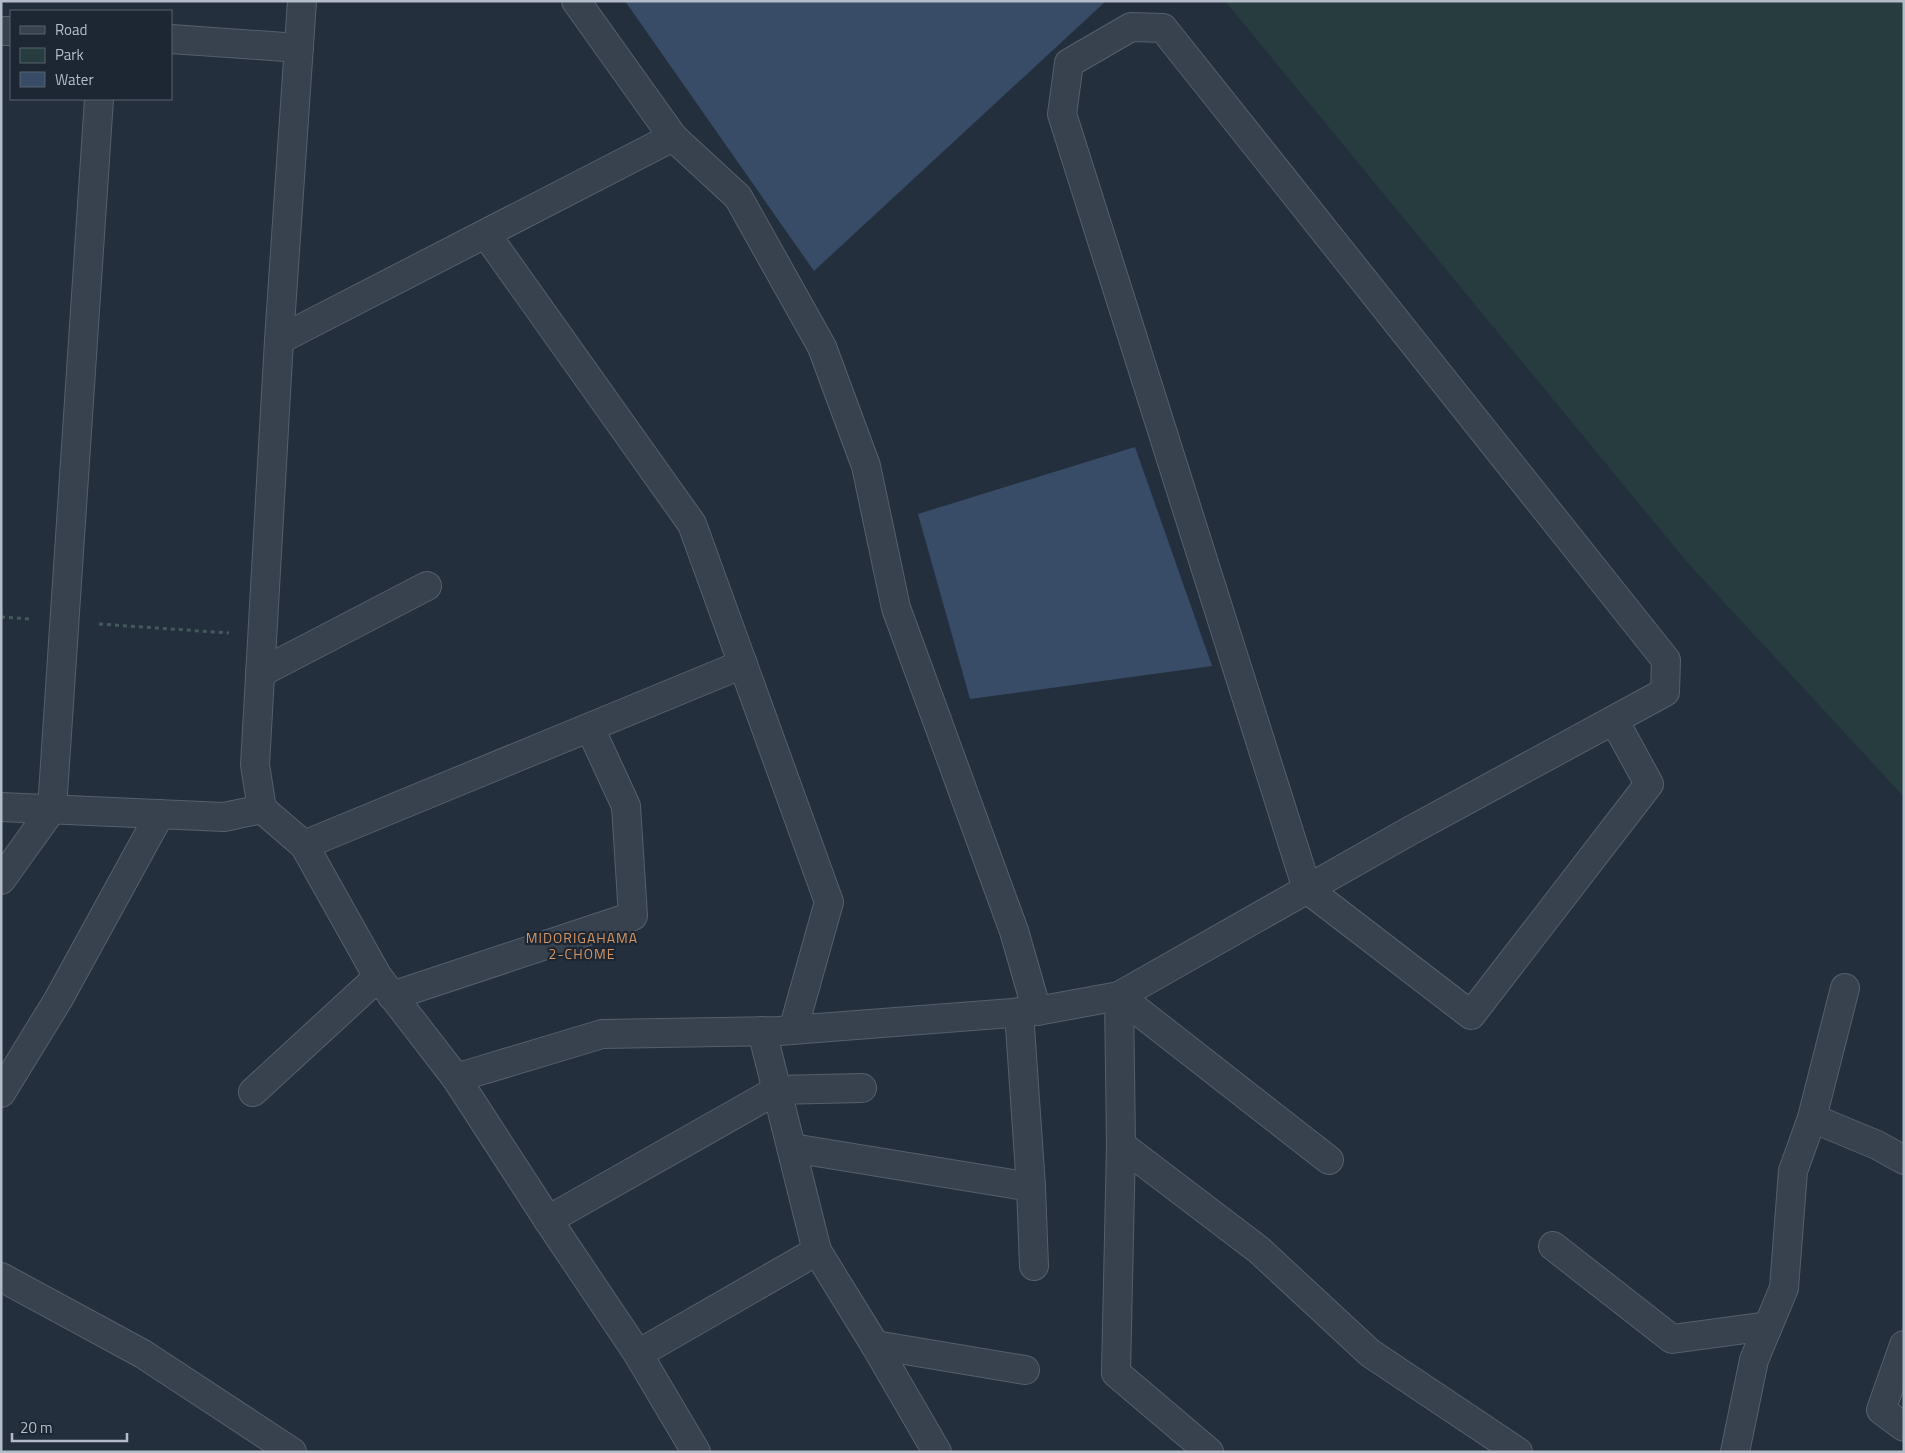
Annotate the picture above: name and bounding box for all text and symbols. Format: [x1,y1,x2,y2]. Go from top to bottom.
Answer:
legend [10,10,172,100]
text: Road [55,18,87,41]
text: Park [55,43,84,66]
text: Water [55,68,94,91]
district label: MIDORIGAHAMA 2-CHOME [526,927,638,964]
scale bar [12,1410,128,1442]
text: 20 m [20,1416,53,1439]

